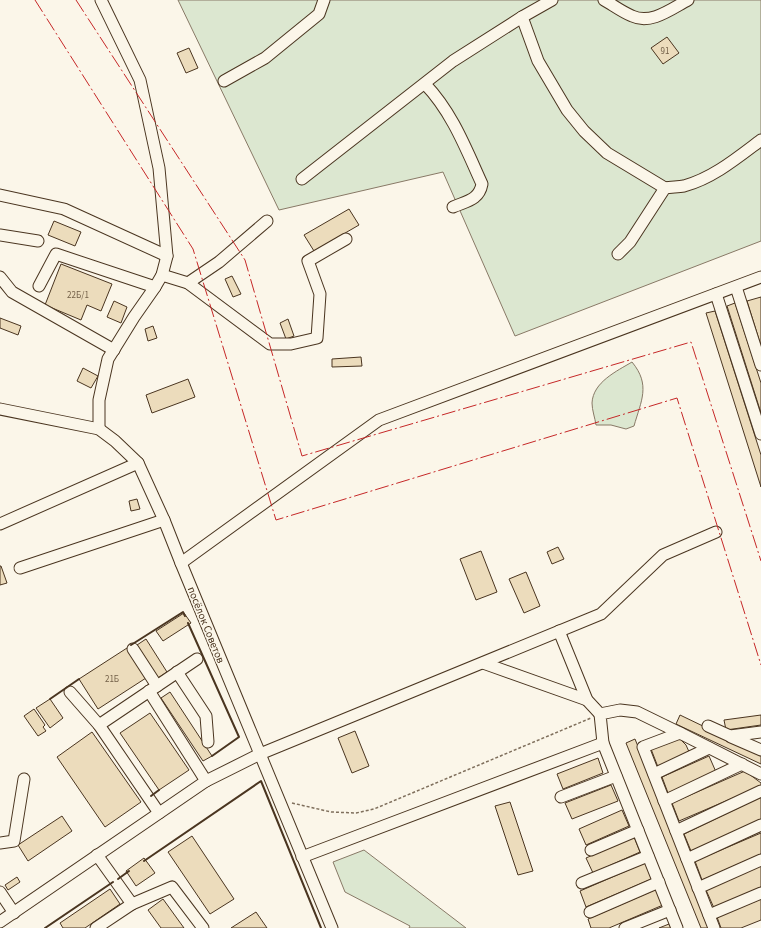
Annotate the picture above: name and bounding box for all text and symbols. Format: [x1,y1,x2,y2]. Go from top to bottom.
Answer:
house number: 91 [661,45,669,58]
house number: 22Б/1 [67,289,89,302]
street label: посёлок Советов [184,584,228,666]
house number: 21Б [105,673,119,686]

